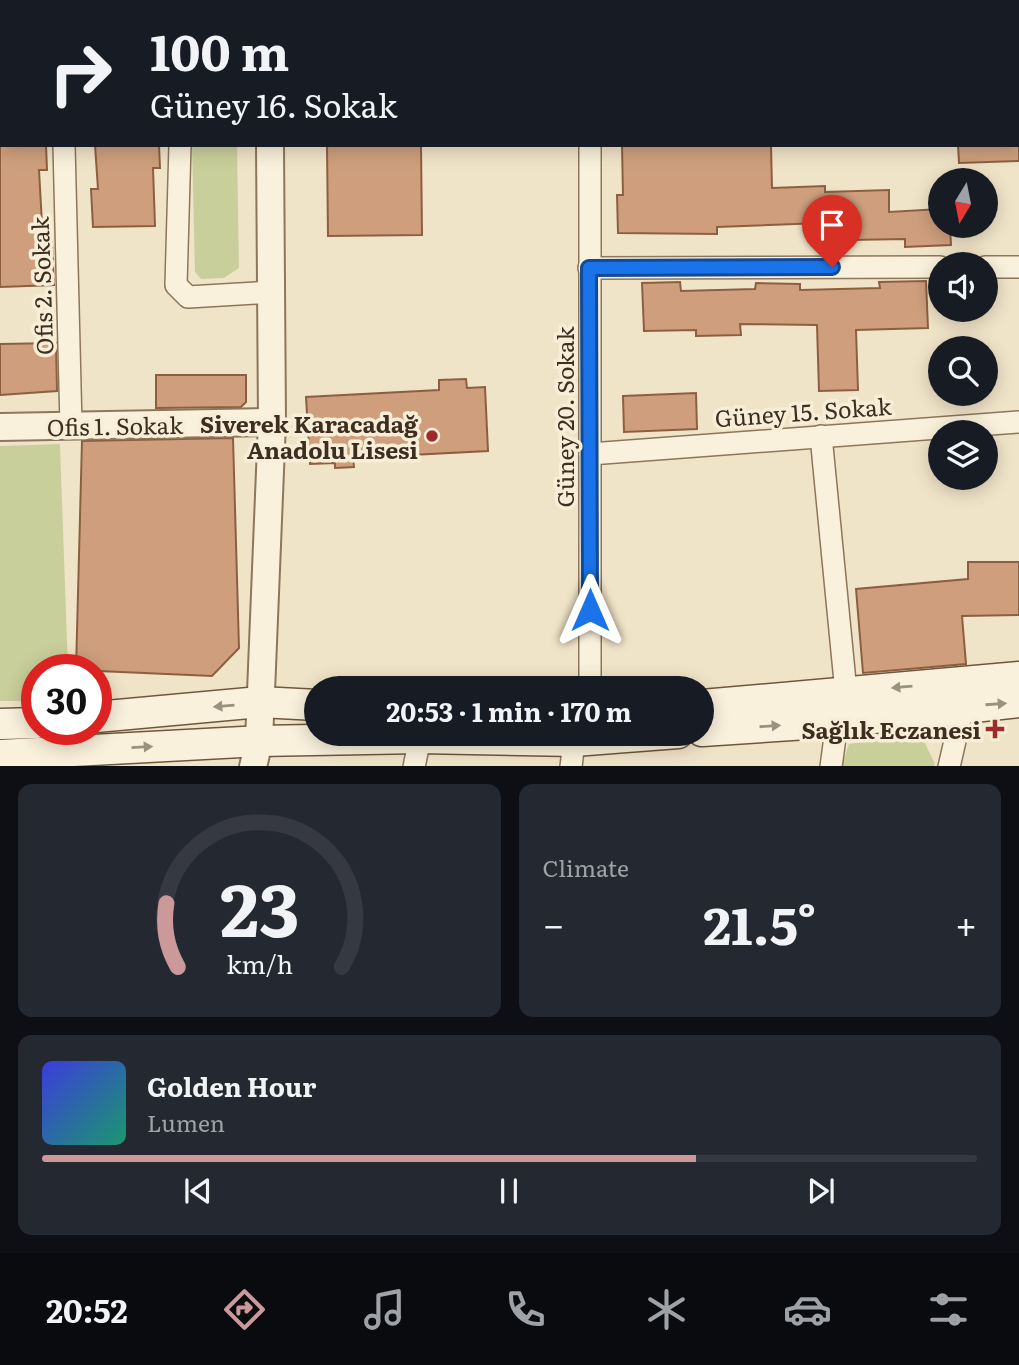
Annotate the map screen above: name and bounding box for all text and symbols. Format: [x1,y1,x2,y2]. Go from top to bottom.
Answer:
text: 100 m [150,13,289,86]
icon: right [35,28,126,119]
text: Güney 16. Sokak [150,80,397,128]
north arrow [928,168,998,238]
map controls [928,168,998,490]
pin [802,195,862,267]
icon: arrive [813,206,851,244]
street label: Ofis 2. Sokak [22,215,60,356]
button: sound [928,252,998,322]
street label: Güney 20. Sokak [547,326,581,507]
button: search [928,336,998,406]
street label: Güney 15. Sokak [714,388,893,434]
place label: Siverek Karacadağ Anadolu Lisesi [200,406,419,466]
street label: Ofis 1. Sokak [47,407,184,443]
button: layers [928,420,998,490]
marker: Siverek Karacadağ Anadolu Lisesi [424,428,440,444]
position arrow [553,573,627,647]
speed limit sign: 30 [21,654,112,745]
one-way arrow [891,682,913,693]
text: 20:53 · 1 min · 170 m [386,691,632,730]
one-way arrow [985,698,1007,709]
one-way arrow [213,700,235,711]
place label: Sağlık Eczanesi [802,712,981,746]
one-way arrow [759,721,781,732]
marker: Sağlık Eczanesi [987,721,1003,737]
one-way arrow [131,742,153,753]
text: Climate [543,850,629,884]
text: 23 [219,851,299,959]
text: 21.5° [703,884,816,961]
text: − [543,894,565,951]
text: + [955,894,977,951]
text: km/h [226,944,293,981]
text: Golden Hour [147,1066,316,1105]
text: Lumen [147,1105,225,1139]
icon: previous [179,1172,217,1210]
icon: pause [490,1172,528,1210]
icon: next [802,1172,840,1210]
text: 20:52 [46,1285,128,1333]
icon: directions [220,1285,269,1334]
icon: music [360,1285,409,1334]
icon: phone [501,1285,550,1334]
icon: climate [642,1285,691,1334]
icon: car [783,1285,832,1334]
icon: filters [924,1285,973,1334]

